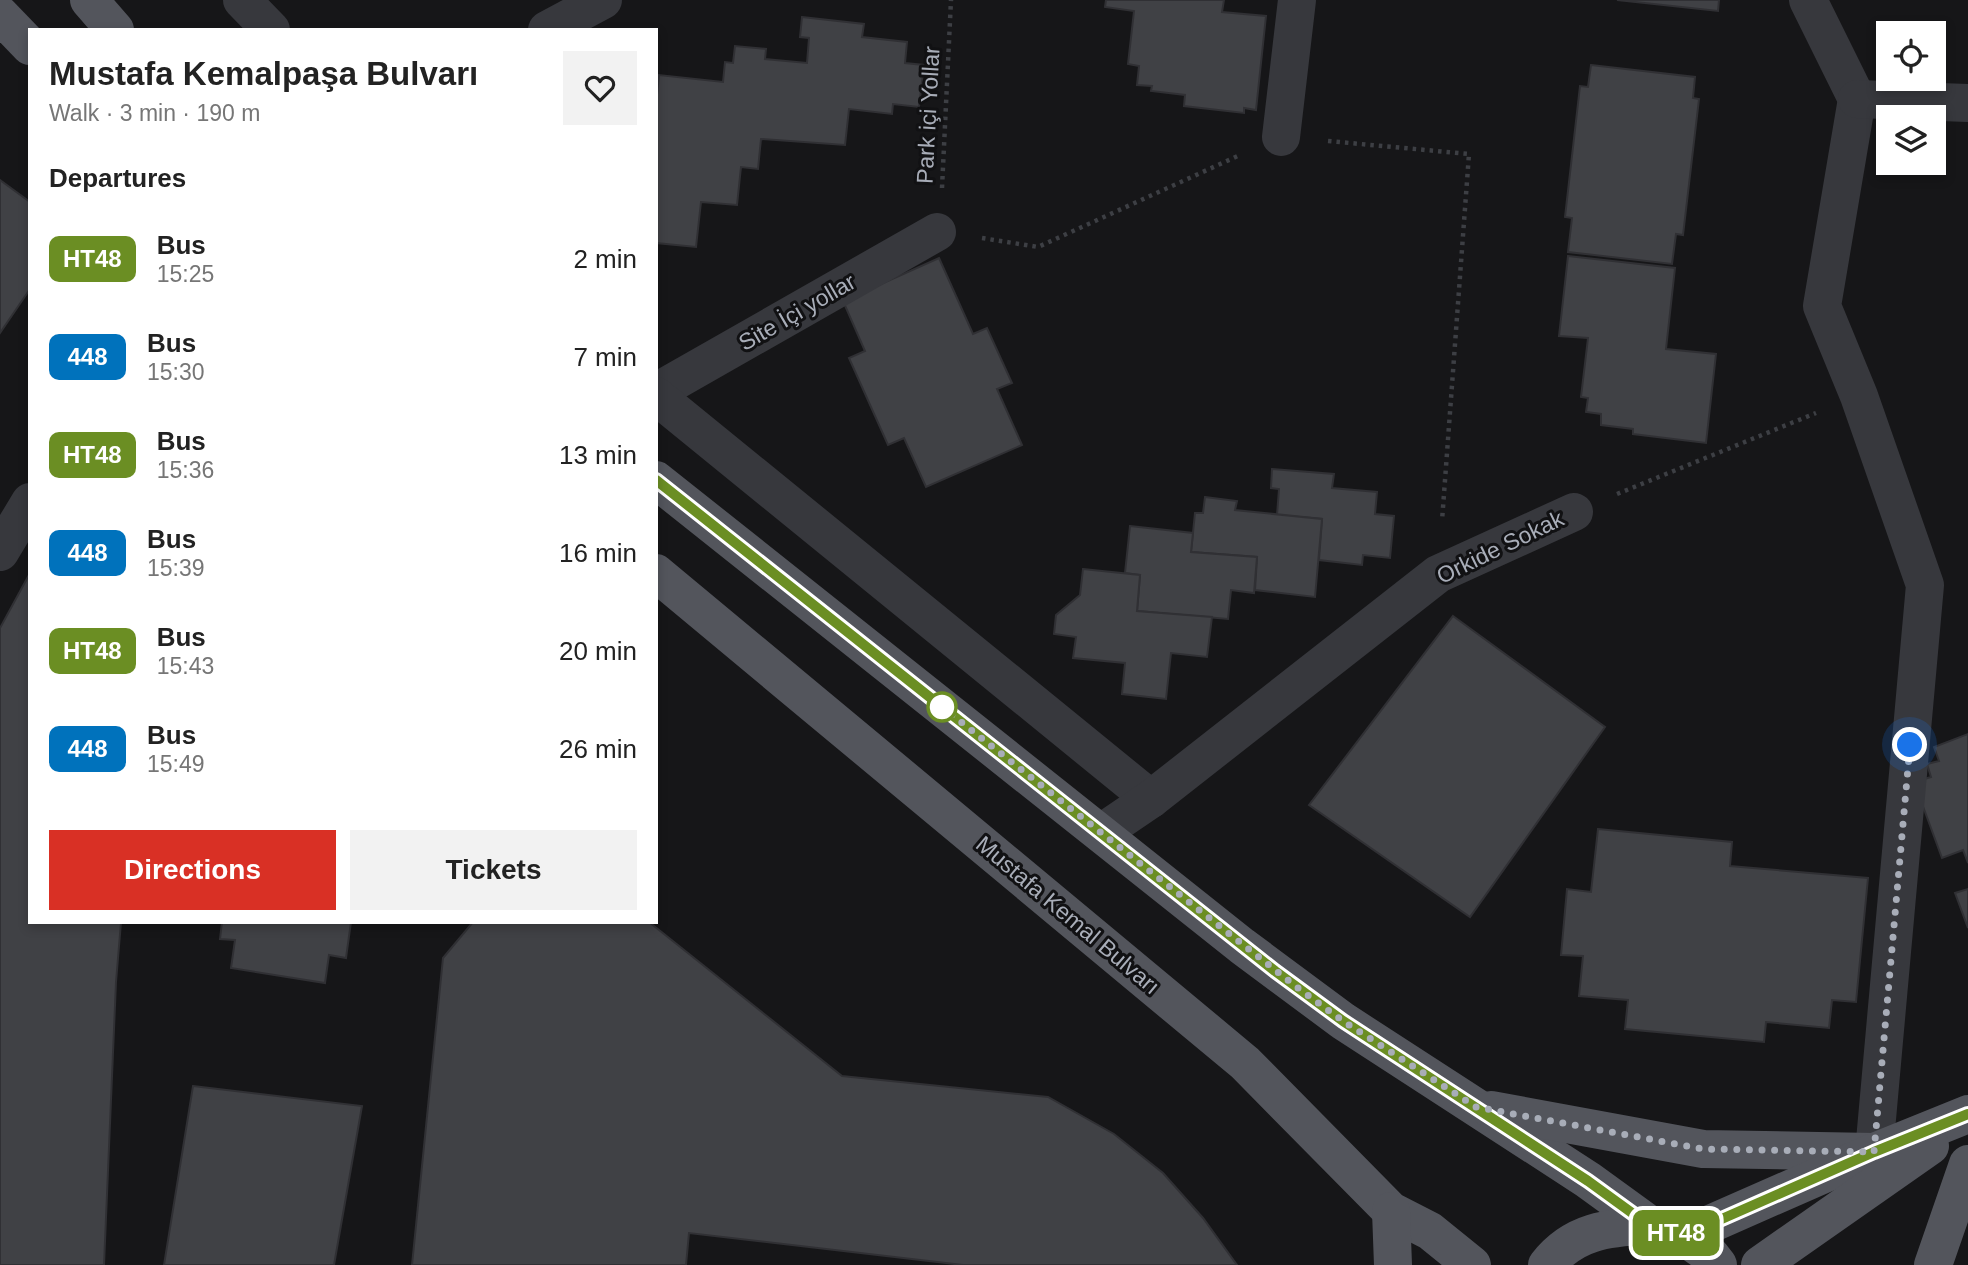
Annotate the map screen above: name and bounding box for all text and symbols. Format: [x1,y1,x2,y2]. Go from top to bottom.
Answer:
map controls [1876,21,1946,175]
button: locate [1876,21,1946,91]
street label: Park içi Yollar [911,45,945,185]
button: heart [563,51,637,125]
text: Mustafa Kemalpaşa Bulvarı [49,55,478,92]
text: Walk · 3 min · 190 m [49,100,260,126]
button: layers [1876,105,1946,175]
text: Departures [49,163,186,193]
text: Bus [157,230,206,260]
text: 2 min [573,244,637,274]
text: HT48 [63,245,122,272]
text: 15:25 [157,261,214,287]
street label: Site İçi yollar [734,268,860,356]
text: Bus [147,328,196,358]
text: 7 min [573,342,637,372]
text: 448 [67,343,108,370]
text: 15:30 [147,359,205,385]
text: Bus [157,426,206,456]
text: 13 min [559,440,637,470]
text: HT48 [63,441,122,468]
text: 15:36 [157,457,214,483]
street label: Orkide Sokak [1432,505,1568,589]
text: Bus [147,524,196,554]
text: 16 min [559,538,637,568]
text: 448 [67,539,108,566]
text: 15:39 [147,555,205,581]
text: Bus [157,622,206,652]
text: 20 min [559,636,637,666]
text: HT48 [63,637,122,664]
text: 15:43 [157,653,214,679]
unlabelled marker [927,692,957,722]
text: Bus [147,720,196,750]
your location [1892,727,1927,762]
text: 26 min [559,734,637,764]
text: 448 [67,735,108,762]
text: 15:49 [147,751,205,777]
button: Directions [49,830,336,910]
button: Tickets [350,830,637,910]
street label: Mustafa Kemal Bulvarı [971,831,1165,999]
line badge: HT48 [1627,1210,1725,1256]
text: HT48 [1647,1219,1705,1246]

